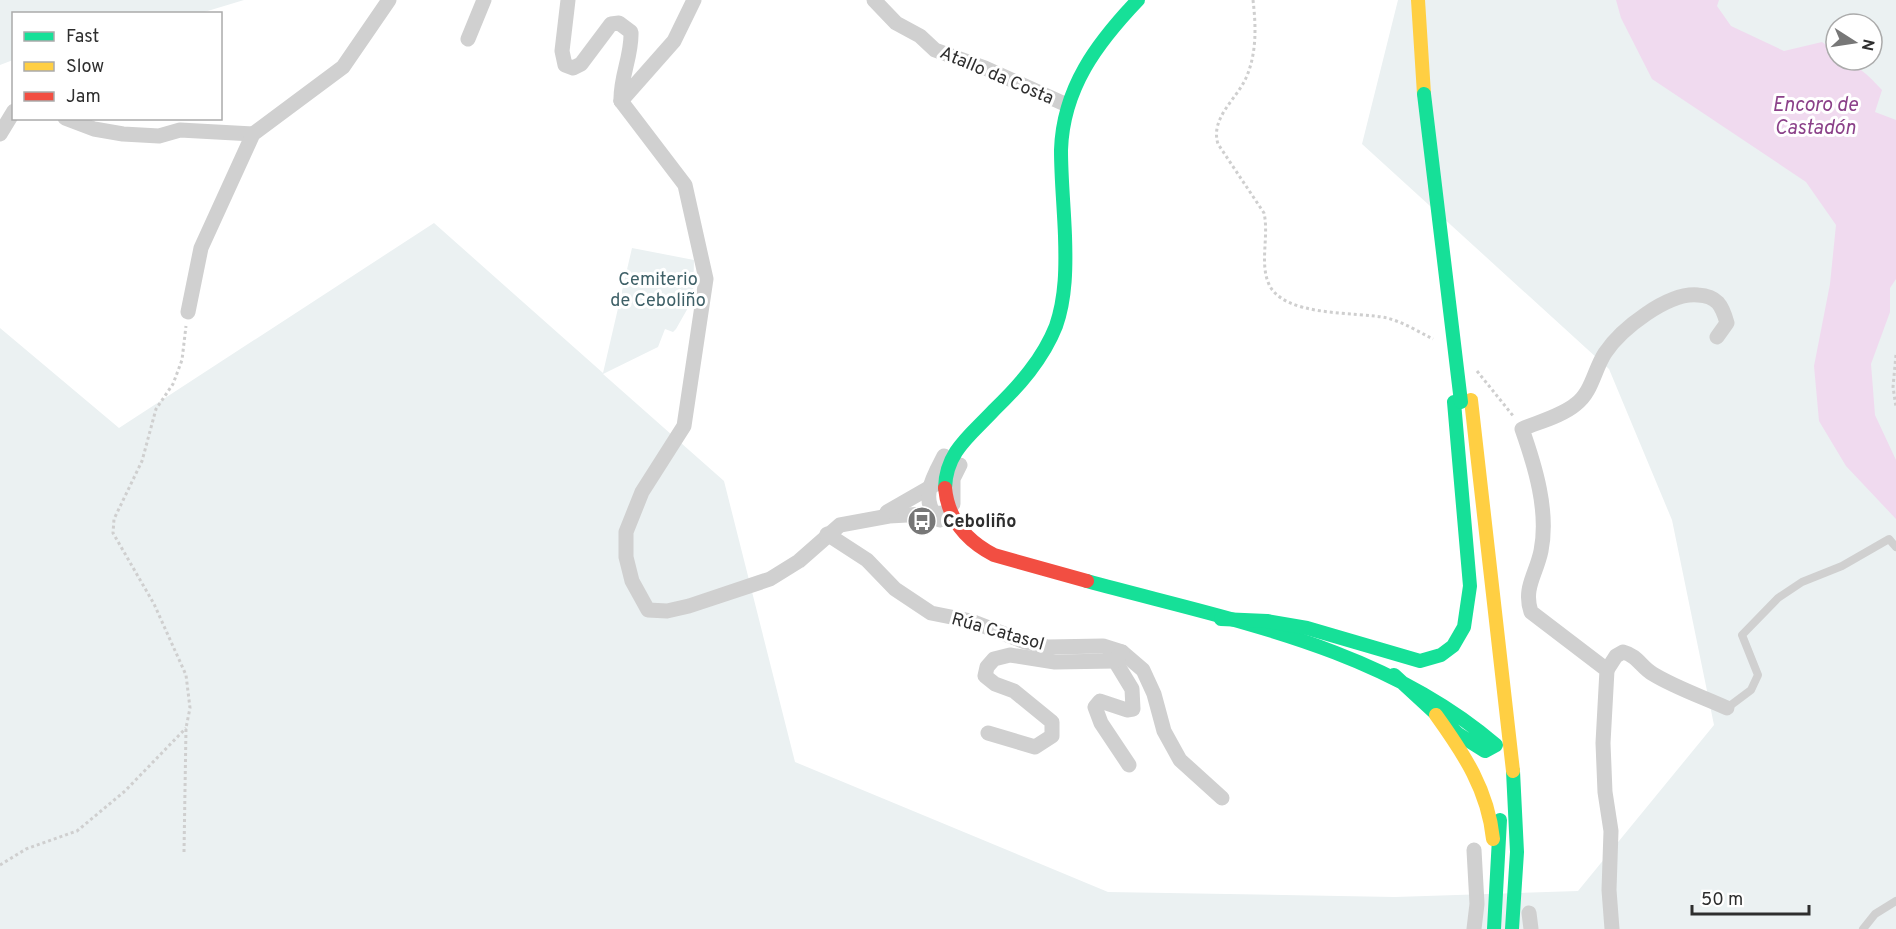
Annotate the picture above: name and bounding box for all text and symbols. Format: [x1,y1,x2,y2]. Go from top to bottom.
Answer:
legend [12,12,222,120]
north arrow [1824,12,1884,72]
text: Fast [66,26,99,49]
text: N [1856,37,1878,52]
street label: Atallo da Costa [936,42,1057,111]
text: Slow [66,56,104,79]
text: Jam [66,86,101,109]
water label: Encoro de Castadón [1772,93,1858,142]
park label: Cemiterio de Ceboliño [610,269,706,313]
bus stop icon: Ceboliño [906,505,938,537]
place label: Ceboliño [943,511,1016,534]
street label: Rúa Catasol [949,608,1047,657]
scale bar [1692,878,1809,916]
text: 50 m [1701,889,1743,912]

